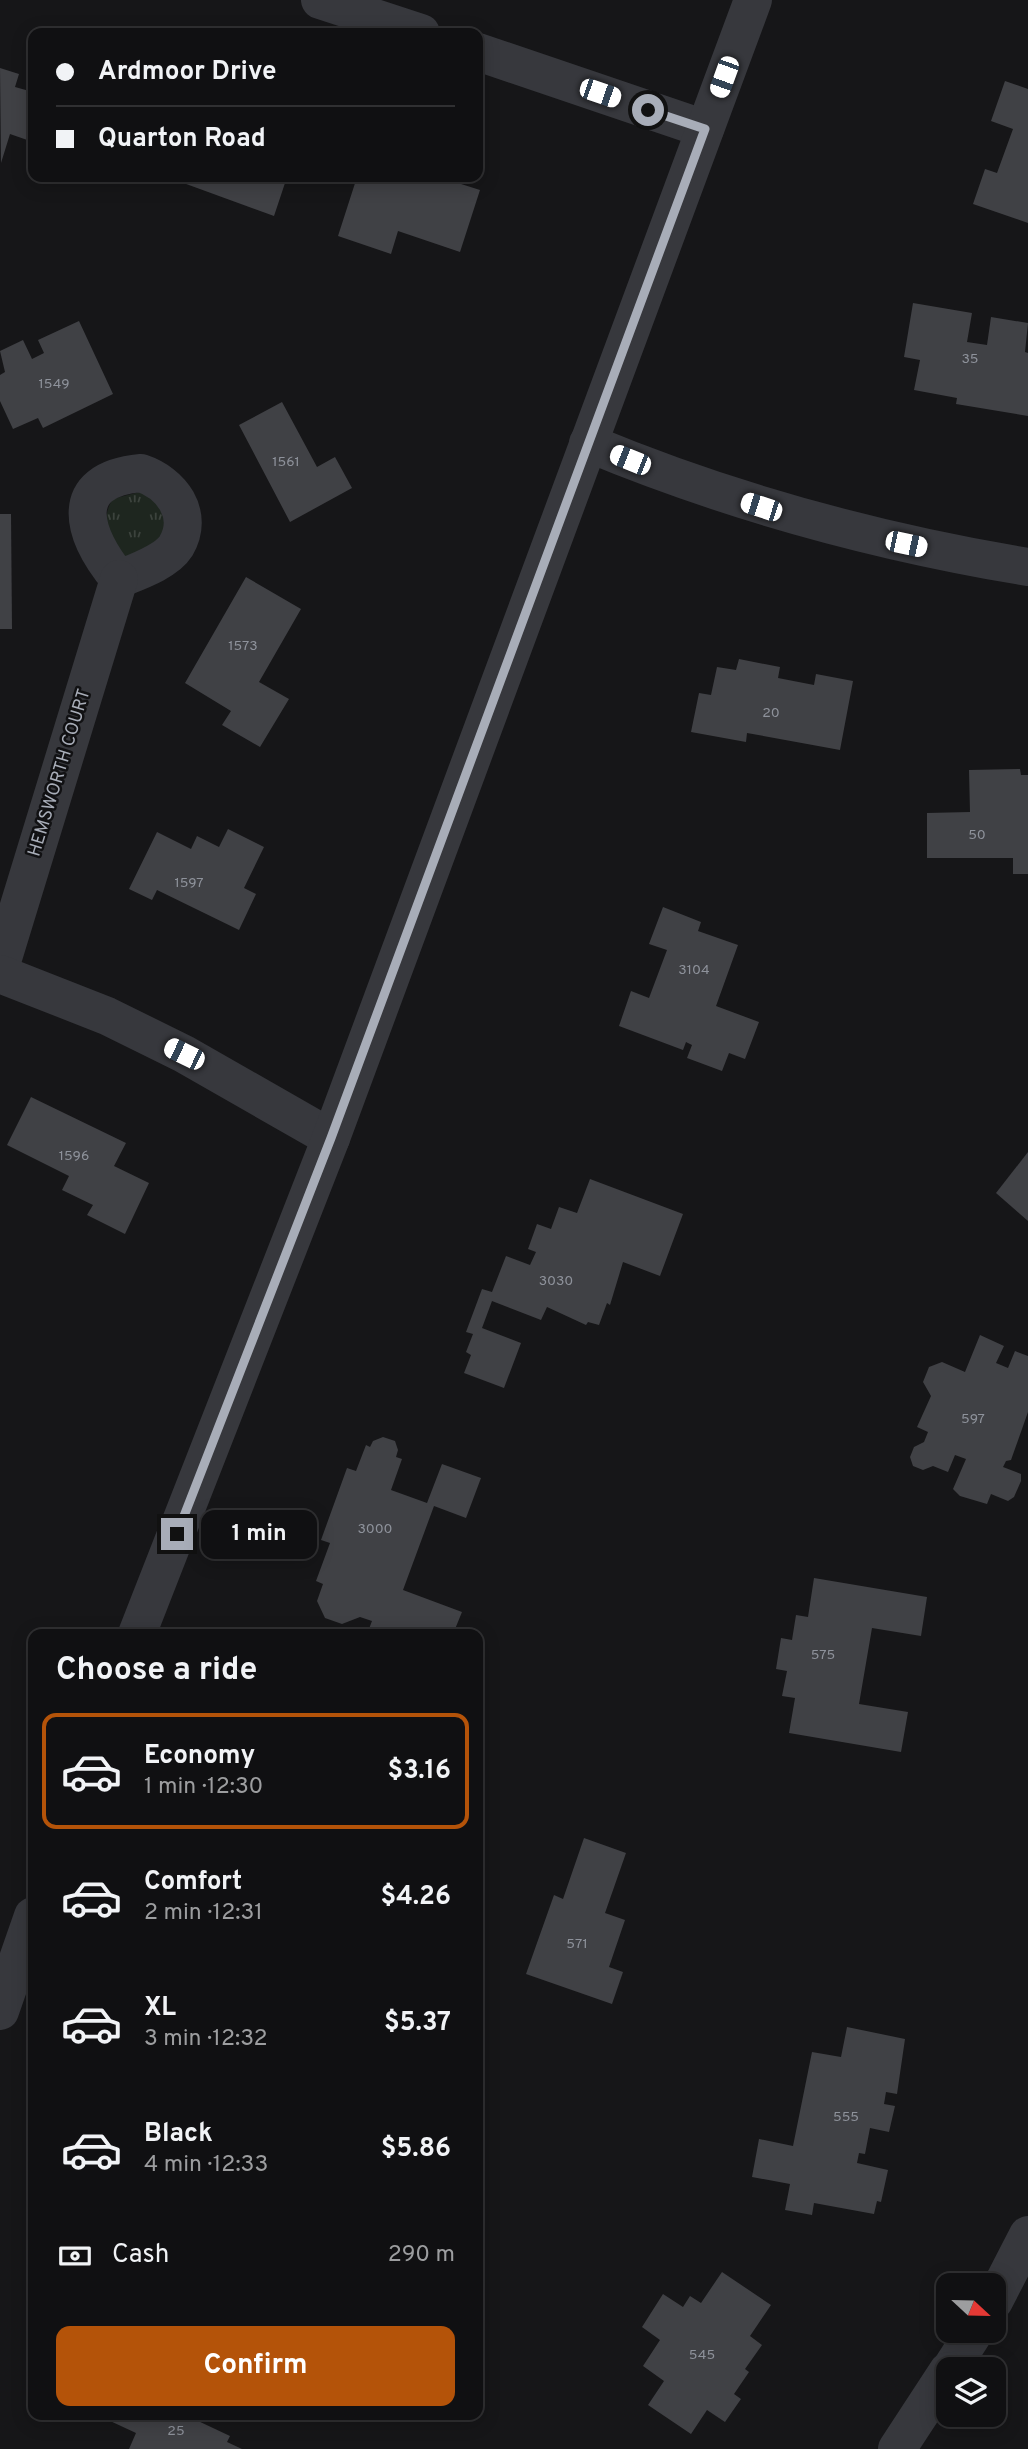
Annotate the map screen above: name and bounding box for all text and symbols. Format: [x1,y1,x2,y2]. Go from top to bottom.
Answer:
car [707,54,742,100]
text: Ardmoor Drive [98,56,277,89]
car [577,76,624,110]
route start [632,94,664,126]
text: Quarton Road [98,123,266,156]
house number: 35 [961,351,979,368]
house number: 1549 [38,376,70,393]
car [607,442,654,478]
house number: 1561 [272,454,300,471]
car [738,491,785,523]
car [884,529,929,559]
house number: 1573 [228,638,258,655]
street label: HEMSWORTH COURT [24,686,96,860]
house number: 20 [762,705,780,722]
house number: 50 [968,827,986,844]
house number: 1597 [174,875,204,892]
house number: 3104 [678,962,710,979]
car [161,1035,208,1073]
house number: 1596 [59,1148,89,1165]
house number: 3030 [539,1273,573,1290]
house number: 597 [961,1411,985,1428]
callout: 1 min [202,1510,317,1558]
route end [161,1518,193,1550]
text: 1 min [231,1520,287,1549]
house number: 3000 [357,1521,393,1538]
house number: 575 [811,1647,835,1664]
text: Choose a ride [56,1651,257,1691]
icon: car [60,1740,123,1803]
text: Economy [144,1740,255,1773]
text: $3.16 [388,1755,451,1788]
text: 1 min · 12:30 [144,1773,263,1802]
icon: car [60,1866,123,1929]
text: Comfort [144,1866,242,1899]
text: $4.26 [380,1881,451,1914]
text: 2 min · 12:31 [144,1899,263,1928]
house number: 571 [566,1936,588,1953]
icon: car [60,1992,123,2055]
text: XL [144,1992,176,2025]
text: $5.37 [384,2007,451,2040]
text: 3 min · 12:32 [144,2025,268,2054]
house number: 555 [833,2109,859,2126]
icon: car [60,2118,123,2181]
text: Black [144,2118,213,2151]
text: $5.86 [381,2133,451,2166]
text: 4 min · 12:33 [144,2151,268,2180]
icon: cash [56,2237,94,2275]
text: Cash [112,2239,169,2272]
text: 290 m [388,2241,455,2270]
north arrow [936,2273,1006,2343]
map controls [936,2273,1006,2427]
button: Confirm [56,2326,455,2406]
house number: 545 [689,2347,715,2364]
button: layers [936,2357,1006,2427]
house number: 25 [167,2423,185,2440]

